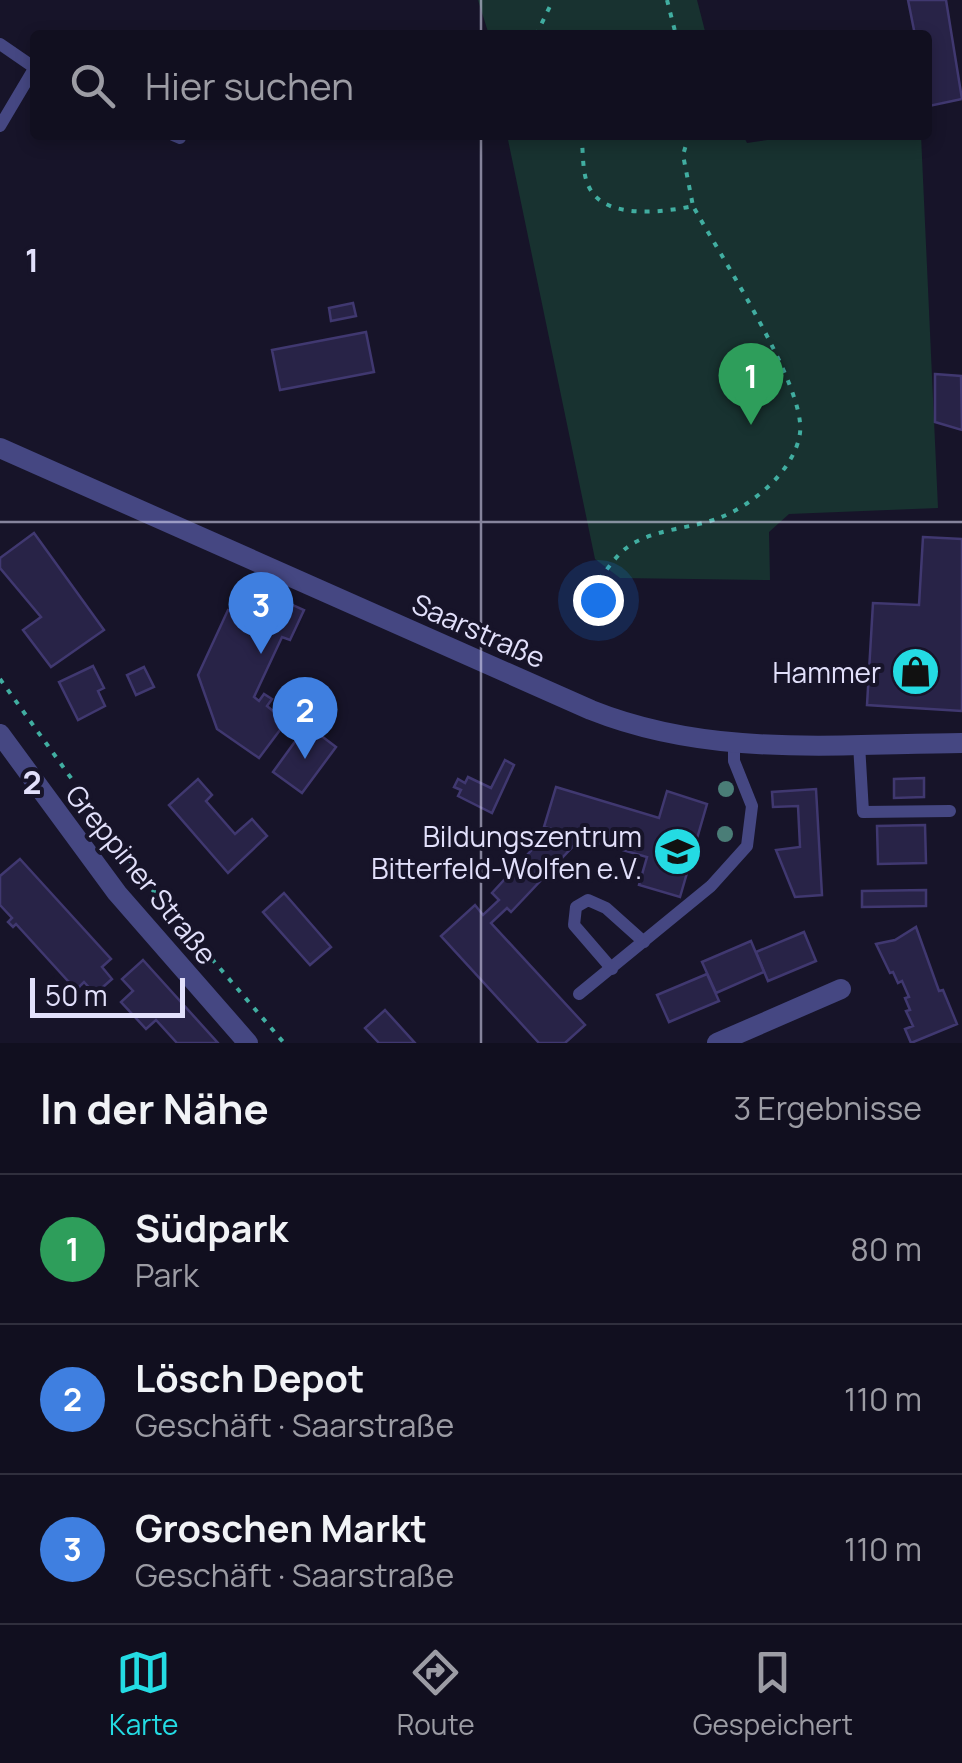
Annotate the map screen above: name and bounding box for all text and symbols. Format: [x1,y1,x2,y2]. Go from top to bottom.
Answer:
search box [30,30,932,140]
icon: search [65,58,120,113]
text: Hier suchen [145,59,354,111]
text: 1 [25,238,39,282]
pin: 1 [718,342,784,425]
pin: 3 [228,572,294,654]
your location [573,575,624,626]
street label: Saarstraße [406,584,552,676]
shop icon: Hammer [890,646,942,698]
place label: Hammer [772,653,881,691]
pin: 2 [272,676,338,759]
text: 2 [22,760,42,804]
street label: Greppiner Straße [58,776,226,972]
place label: Bildungszentrum Bitterfeld-Wolfen e.V. [371,817,642,887]
school or university icon: Bildungszentrum Bitterfeld-Wolfen e.V. [651,826,703,878]
scale bar [30,973,185,1018]
text: 50 m [45,976,108,1014]
text: In der Nähe [40,1079,269,1137]
text: 3 Ergebnisse [733,1086,922,1130]
text: Südpark [135,1201,288,1253]
text: 1 [65,1227,80,1271]
text: 80 m [850,1227,922,1271]
text: Park [135,1253,199,1297]
text: Lösch Depot [135,1351,364,1403]
text: 2 [63,1377,82,1421]
text: 110 m [844,1377,922,1421]
text: Geschäft · Saarstraße [135,1403,454,1447]
text: Groschen Markt [135,1501,427,1553]
text: 3 [63,1527,82,1571]
text: 110 m [844,1527,922,1571]
text: Geschäft · Saarstraße [135,1553,454,1597]
tab: Karte [109,1645,178,1743]
tab: Route [397,1645,475,1743]
tab: Gespeichert [693,1645,853,1743]

